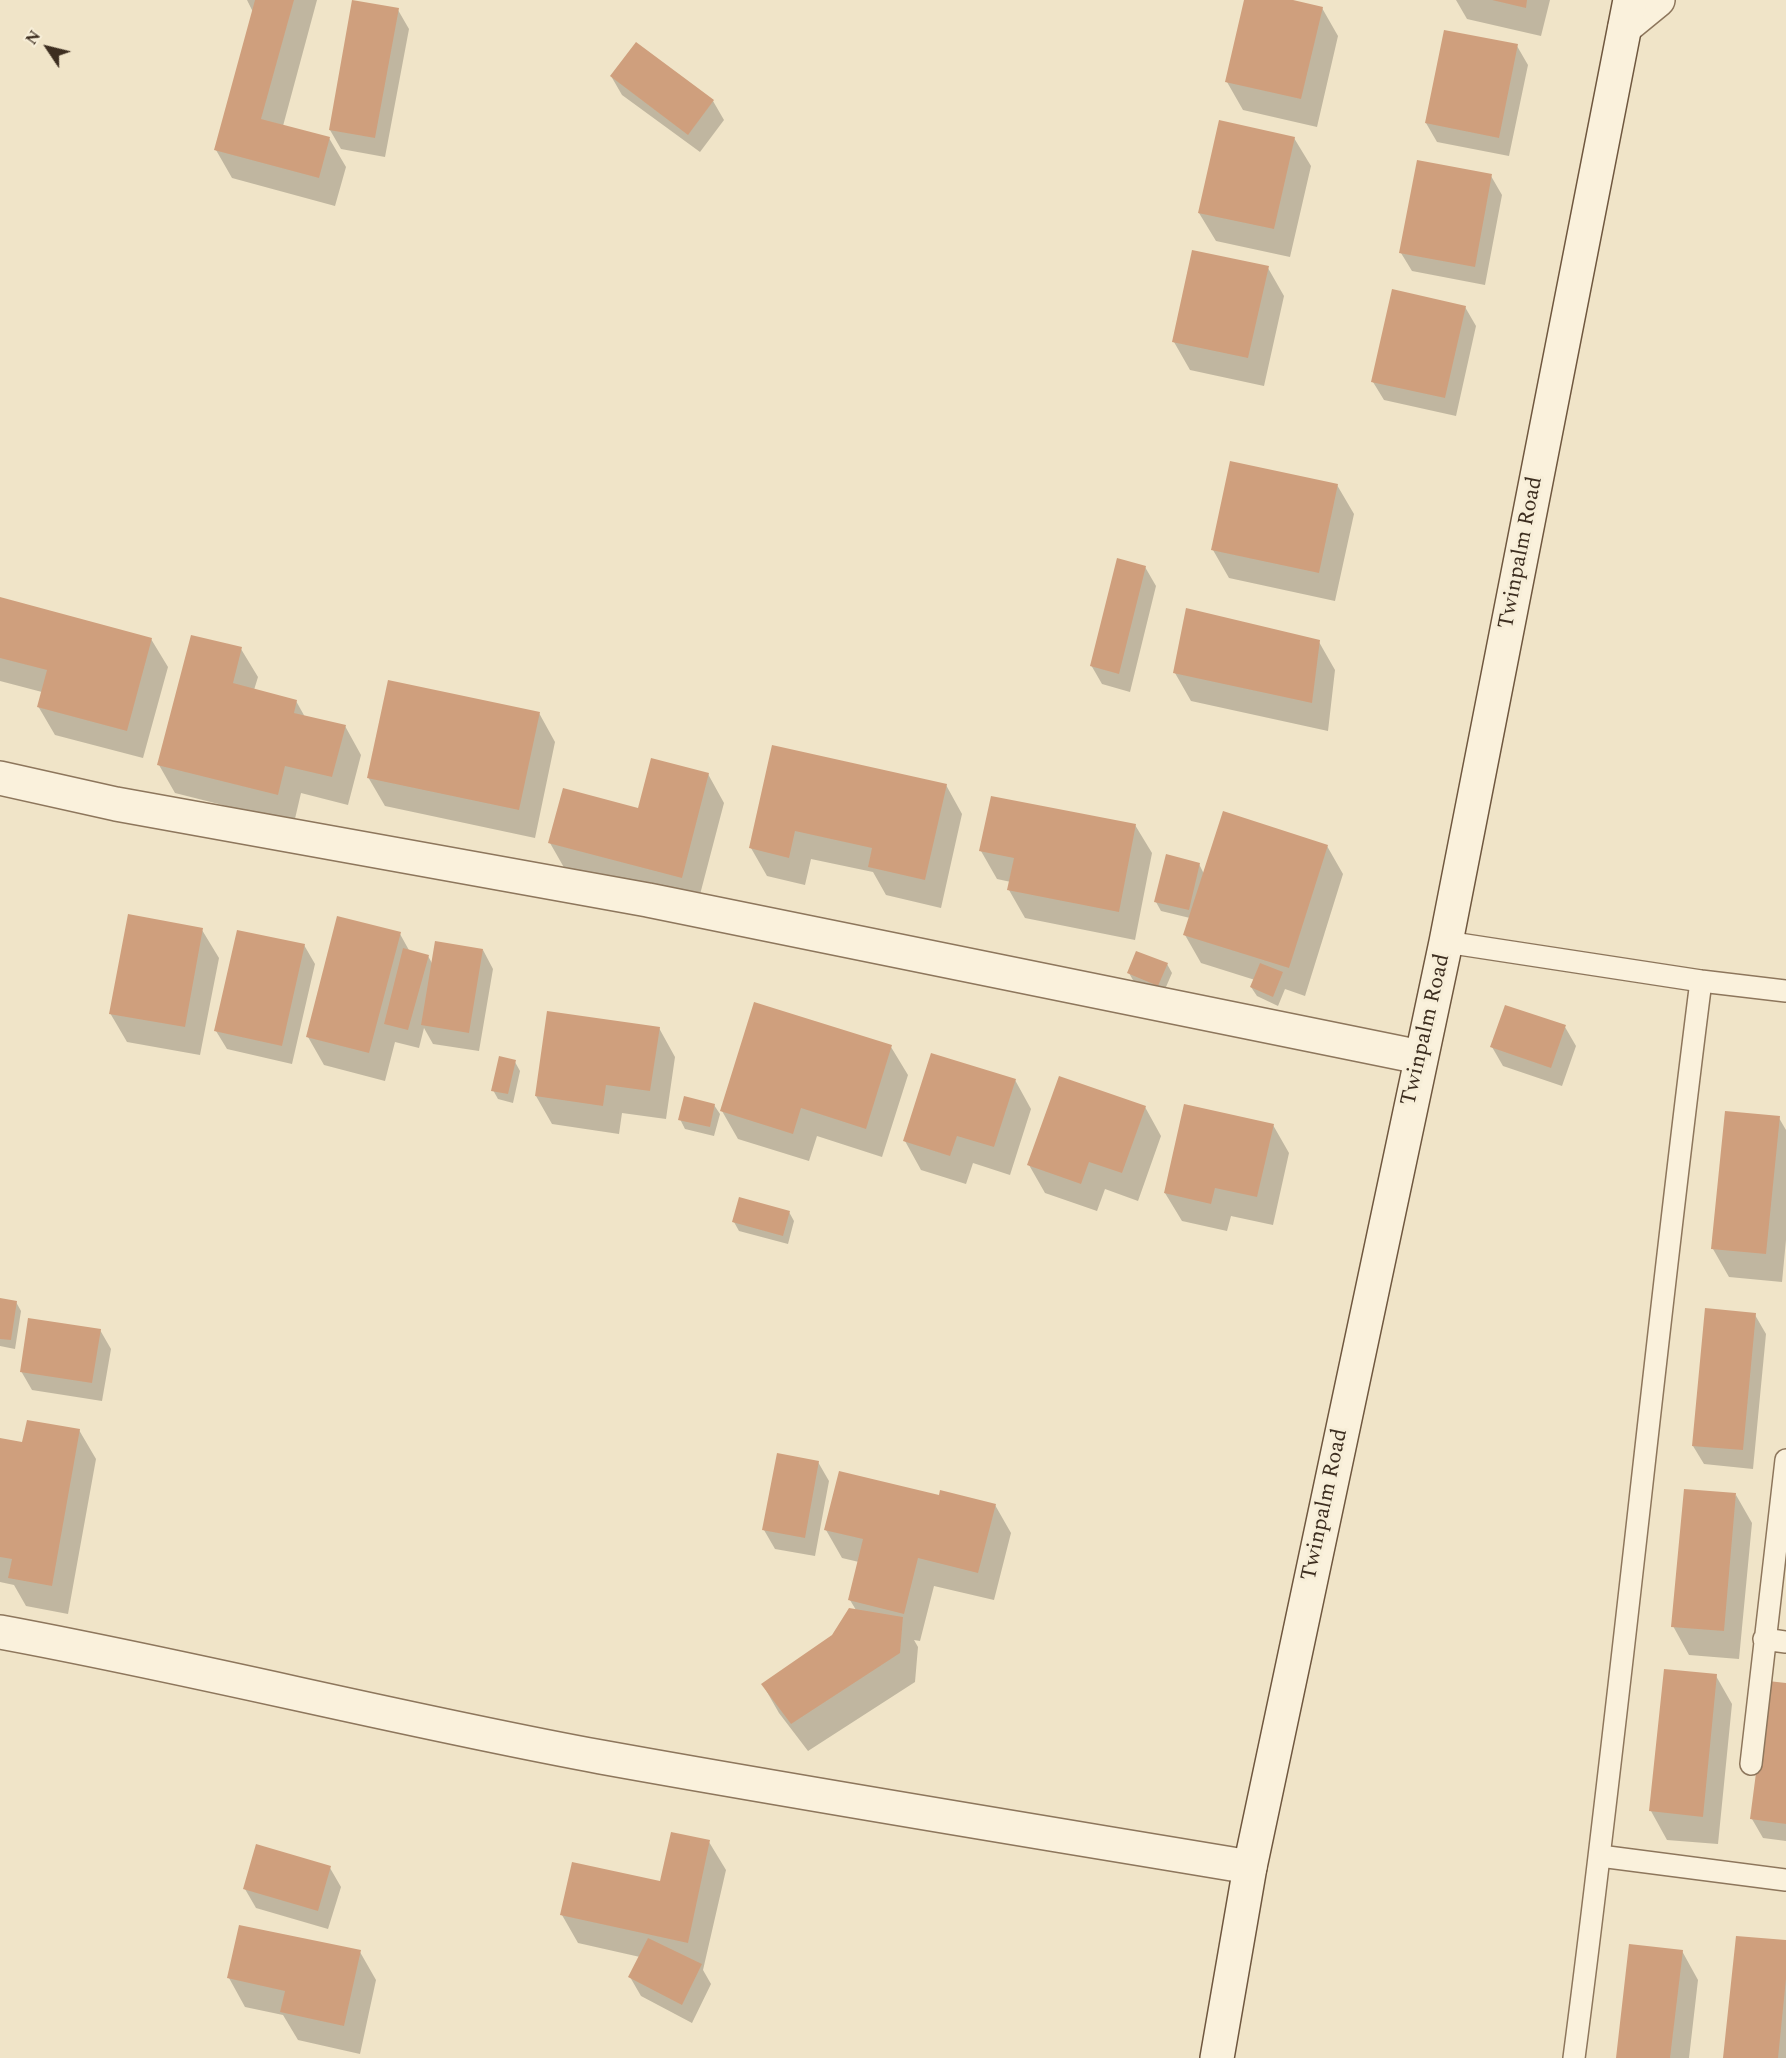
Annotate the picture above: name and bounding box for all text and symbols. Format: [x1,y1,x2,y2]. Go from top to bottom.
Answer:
north arrow [18,18,78,78]
text: N [20,25,47,50]
street label: Twinpalm Road [1494,475,1550,631]
street label: Twinpalm Road [1397,952,1457,1108]
street label: Twinpalm Road [1297,1427,1355,1583]

